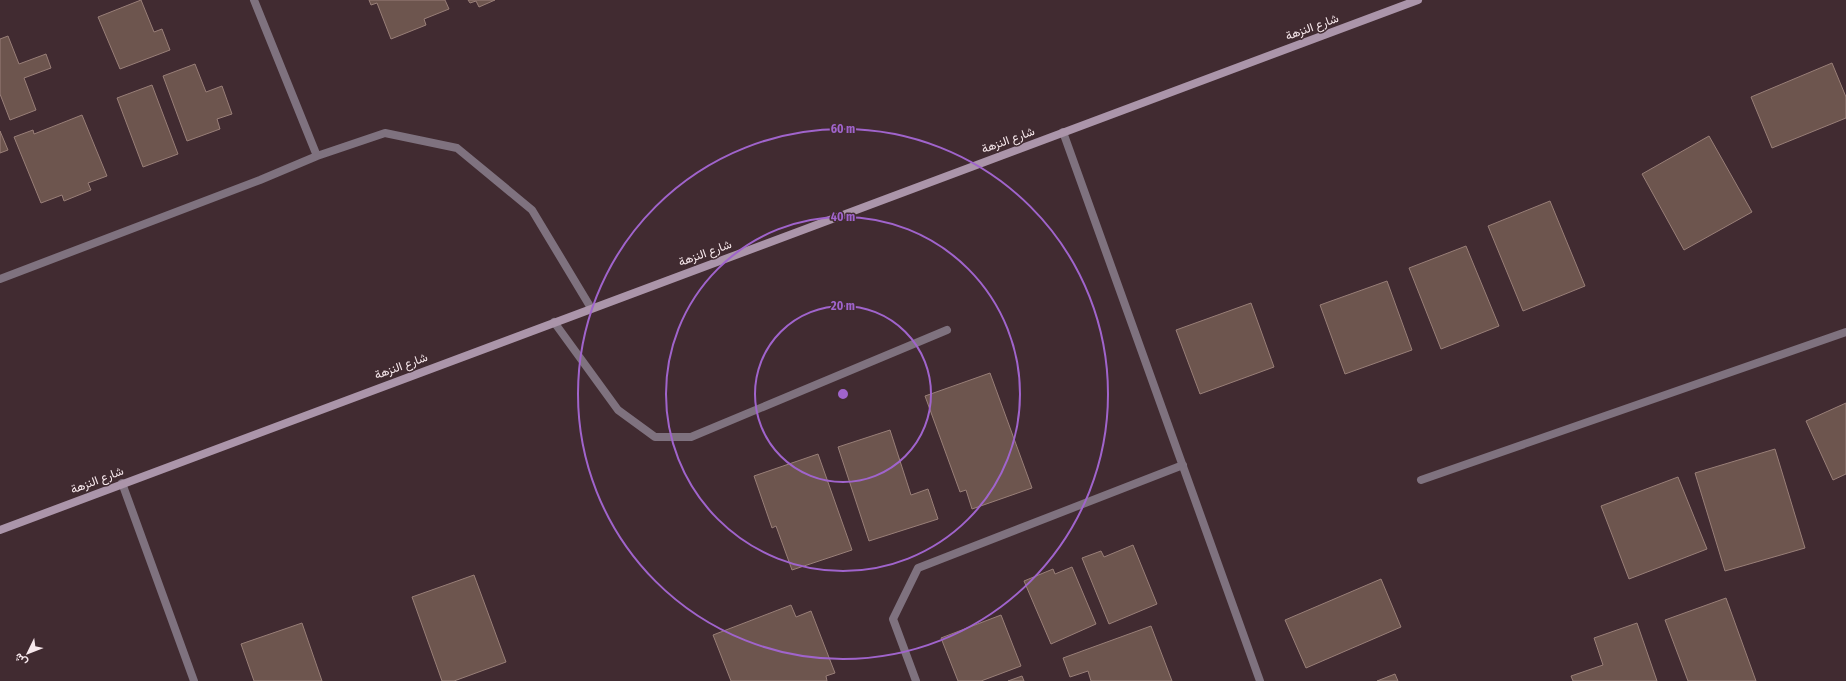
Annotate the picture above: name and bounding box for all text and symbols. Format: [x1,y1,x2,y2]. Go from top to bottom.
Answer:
street label: شارع النزهة [1284,11,1341,45]
text: 60 m [831,122,855,136]
street label: شارع النزهة [980,124,1037,158]
text: 40 m [831,210,855,224]
street label: شارع النزهة [677,237,734,271]
text: 20 m [830,299,855,313]
street label: شارع النزهة [373,350,430,384]
centre of rings [836,387,850,401]
street label: شارع النزهة [69,464,126,498]
north arrow [8,633,48,673]
text: ش [12,650,30,669]

